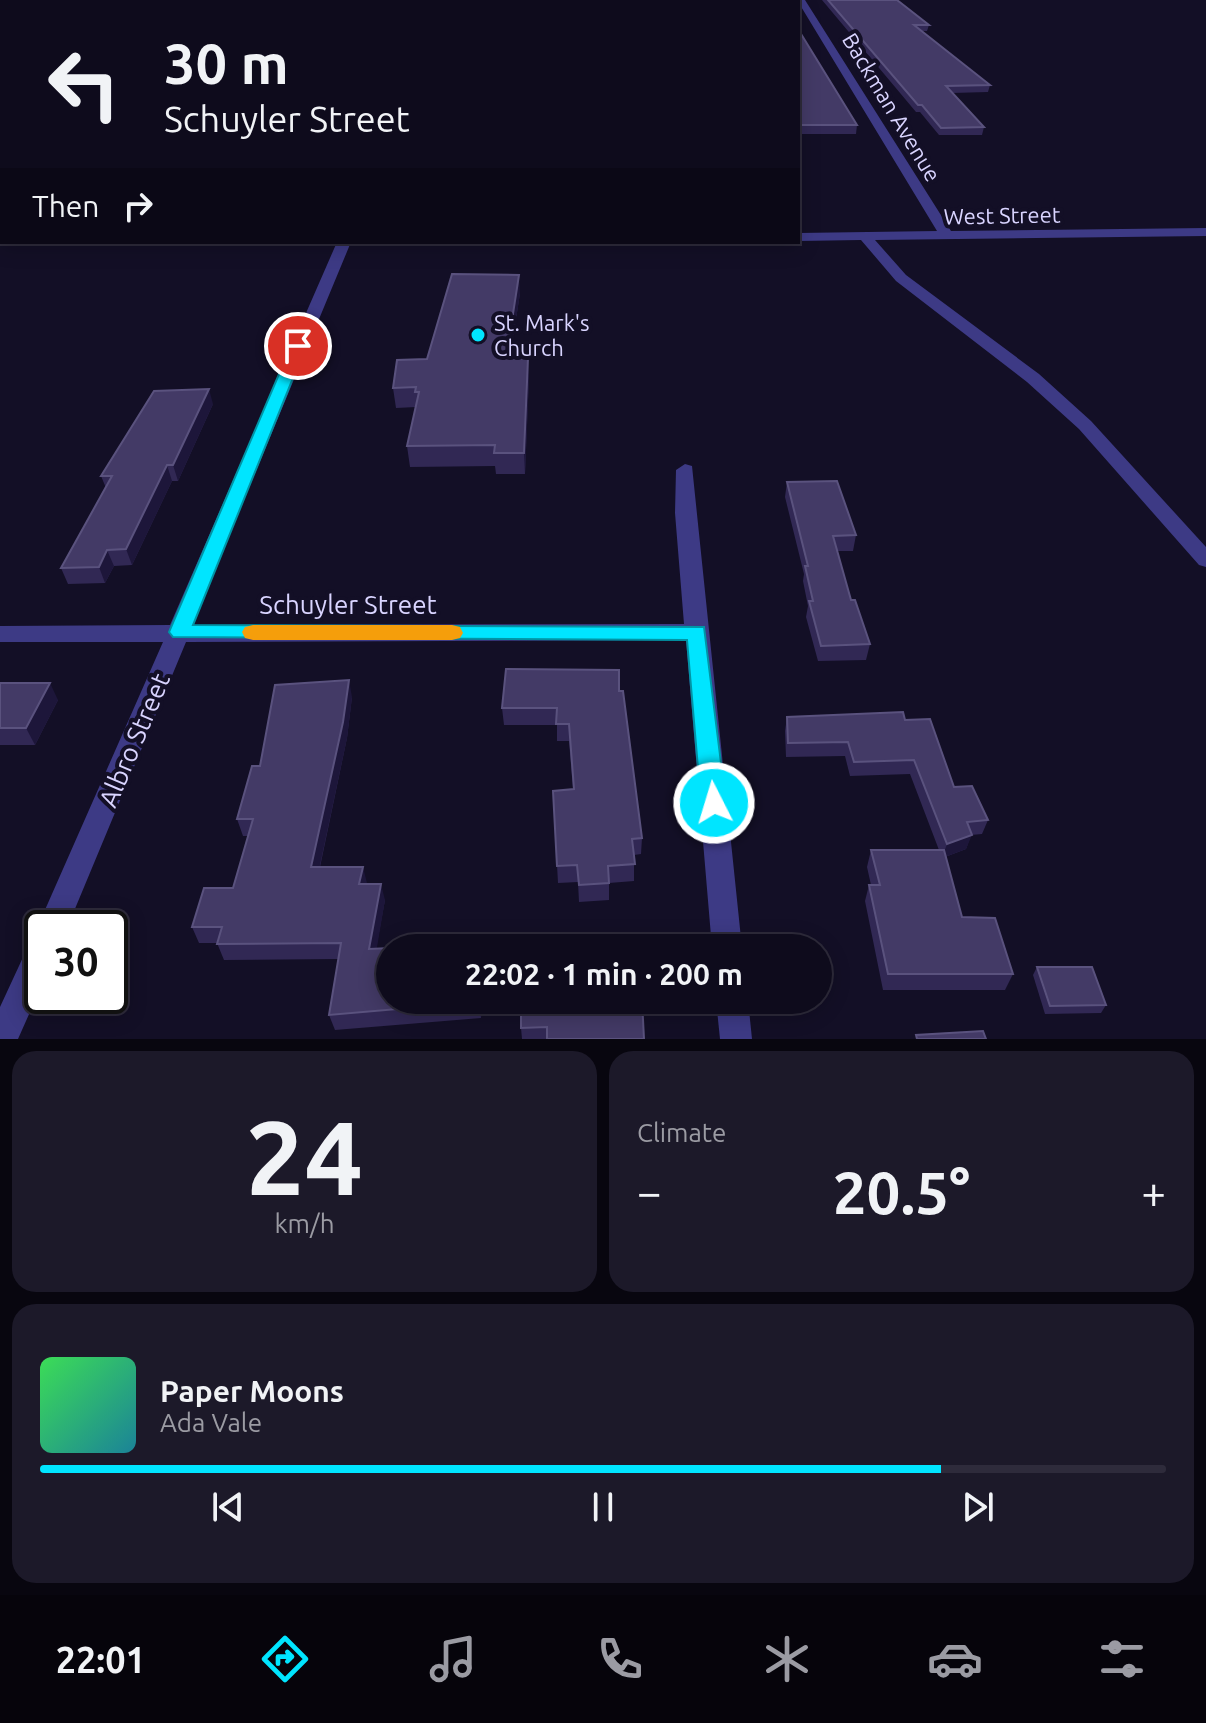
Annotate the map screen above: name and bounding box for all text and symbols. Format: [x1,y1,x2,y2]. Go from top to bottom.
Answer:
street label: Backman Avenue [838,28,946,186]
icon: left [32,32,136,136]
text: 30 m [164,32,289,95]
text: Schuyler Street [164,98,410,139]
icon: right [116,184,160,228]
text: Then [32,189,100,223]
street label: West Street [943,201,1061,229]
place label: St. Mark's Church [494,310,590,360]
pin [264,312,332,380]
icon: arrive [276,324,320,368]
marker: St. Mark's Church [469,326,487,344]
street label: Schuyler Street [259,590,437,619]
street label: Albro Street [93,669,175,811]
position arrow [672,761,756,845]
speed limit sign: 30 [24,910,128,1014]
text: 22:02 · 1 min · 200 m [465,957,743,991]
text: 24 [246,1098,363,1215]
text: Climate [637,1118,726,1147]
text: 20.5° [833,1158,970,1225]
text: − [637,1167,662,1216]
text: + [1141,1167,1166,1216]
text: km/h [274,1209,335,1238]
text: Paper Moons [160,1374,344,1408]
text: Ada Vale [160,1408,262,1437]
icon: previous [206,1485,250,1529]
icon: pause [581,1485,625,1529]
icon: next [956,1485,1000,1529]
icon: directions [257,1631,313,1687]
icon: music [425,1631,481,1687]
icon: phone [592,1631,648,1687]
icon: climate [759,1631,815,1687]
icon: car [927,1631,983,1687]
icon: filters [1094,1631,1150,1687]
text: 22:01 [56,1639,146,1680]

